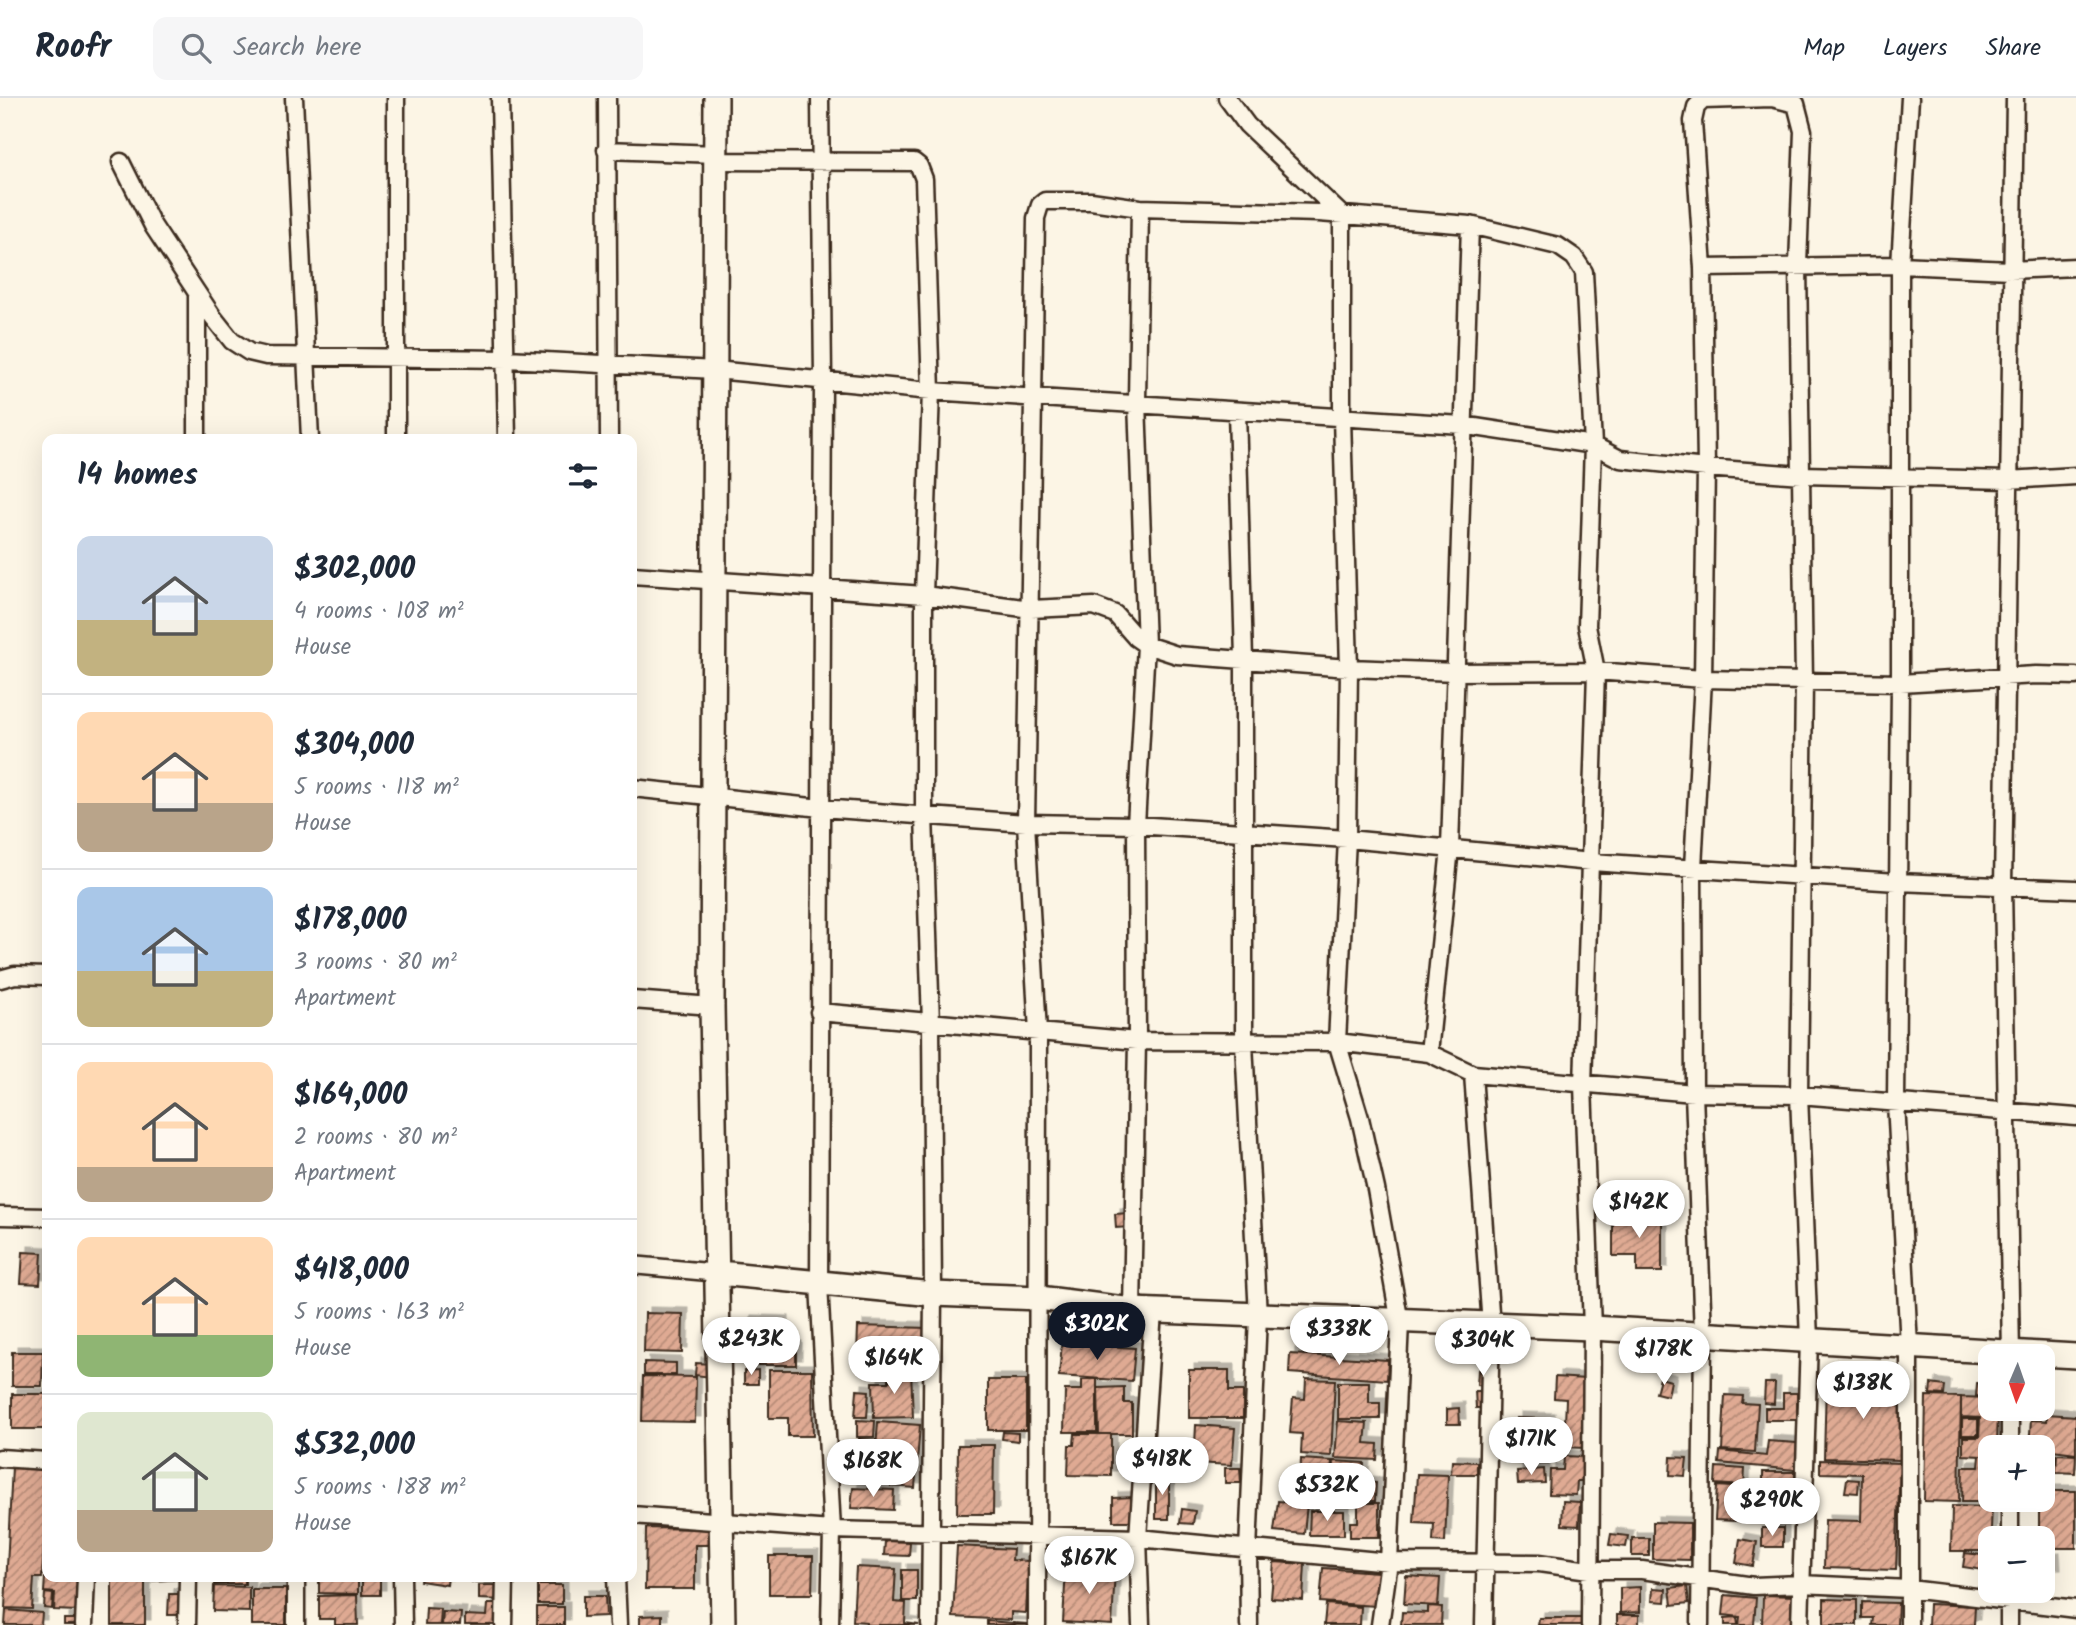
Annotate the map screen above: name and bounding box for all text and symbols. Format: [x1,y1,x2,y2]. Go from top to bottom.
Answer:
search box [153,17,643,80]
text: Roofr [35,22,111,75]
text: Search here [233,27,361,69]
icon: search [177,29,215,67]
text: Map [1803,29,1845,68]
text: Layers [1883,29,1947,68]
text: Share [1985,29,2041,68]
text: 14 homes [77,452,198,500]
icon: filters [564,457,602,495]
text: $302,000 [294,546,415,594]
icon: home [133,564,217,648]
text: 4 rooms · 108 m² [294,594,464,630]
text: House [294,630,351,666]
text: $304,000 [294,722,414,770]
icon: home [133,740,217,824]
text: 5 rooms · 118 m² [294,770,459,806]
text: House [294,806,351,842]
text: $178,000 [294,897,407,945]
icon: home [133,915,217,999]
text: 3 rooms · 80 m² [294,945,457,981]
text: Apartment [294,981,396,1017]
text: $164,000 [294,1072,407,1120]
icon: home [133,1090,217,1174]
text: 2 rooms · 80 m² [294,1120,457,1156]
text: Apartment [294,1156,396,1192]
pin: $142K [1590,1180,1688,1240]
text: $142K [1609,1185,1669,1221]
text: $418,000 [294,1247,409,1295]
icon: home [133,1265,217,1349]
text: 5 rooms · 163 m² [294,1295,464,1331]
pin: $302K [1048,1302,1146,1362]
text: $302K [1064,1307,1130,1343]
pin: $338K [1290,1308,1388,1367]
text: $338K [1306,1312,1372,1348]
pin: $243K [702,1318,800,1377]
pin: $304K [1434,1318,1532,1378]
text: $243K [718,1322,784,1358]
text: $304K [1451,1323,1515,1359]
pin: $178K [1615,1328,1713,1387]
text: House [294,1331,351,1367]
text: $178K [1635,1332,1693,1368]
pin: $164K [845,1336,943,1396]
text: $164K [864,1341,924,1377]
north arrow [1978,1344,2054,1421]
map controls [1978,1344,2055,1603]
pin: $138K [1814,1362,1912,1421]
text: $138K [1833,1366,1893,1402]
pin: $171K [1482,1418,1580,1477]
text: $532,000 [294,1422,415,1470]
text: $171K [1505,1422,1557,1458]
button: + [1978,1435,2055,1512]
pin: $418K [1113,1438,1211,1497]
icon: home [133,1440,217,1524]
pin: $168K [824,1440,922,1499]
text: $418K [1132,1442,1192,1478]
text: $168K [843,1444,903,1480]
pin: $532K [1278,1464,1376,1523]
text: $532K [1294,1468,1360,1504]
text: 5 rooms · 188 m² [294,1470,466,1506]
pin: $290K [1723,1478,1821,1538]
text: $290K [1740,1483,1804,1519]
text: House [294,1506,351,1542]
button: − [1978,1526,2055,1603]
pin: $167K [1040,1536,1138,1596]
text: $167K [1060,1541,1118,1577]

